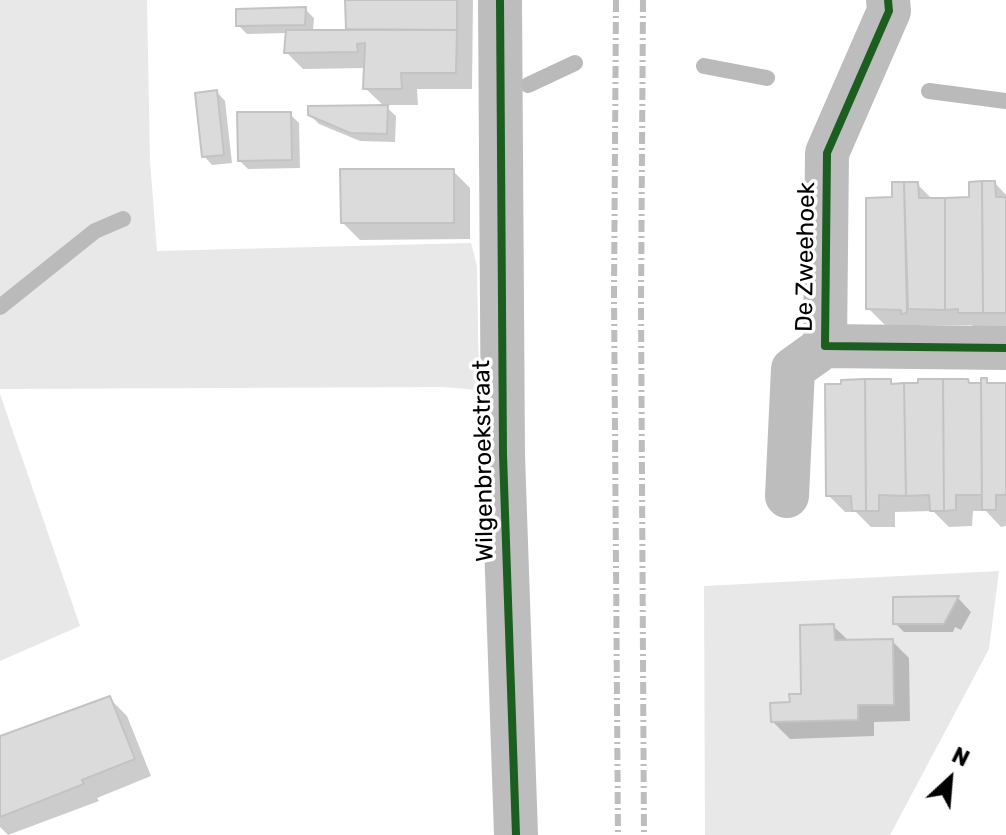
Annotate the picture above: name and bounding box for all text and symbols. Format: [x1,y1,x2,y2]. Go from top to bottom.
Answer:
street label: De Zweehoek [790,182,822,332]
street label: Wilgenbroekstraat [468,360,500,562]
north arrow [910,739,990,819]
text: N [948,741,974,773]

